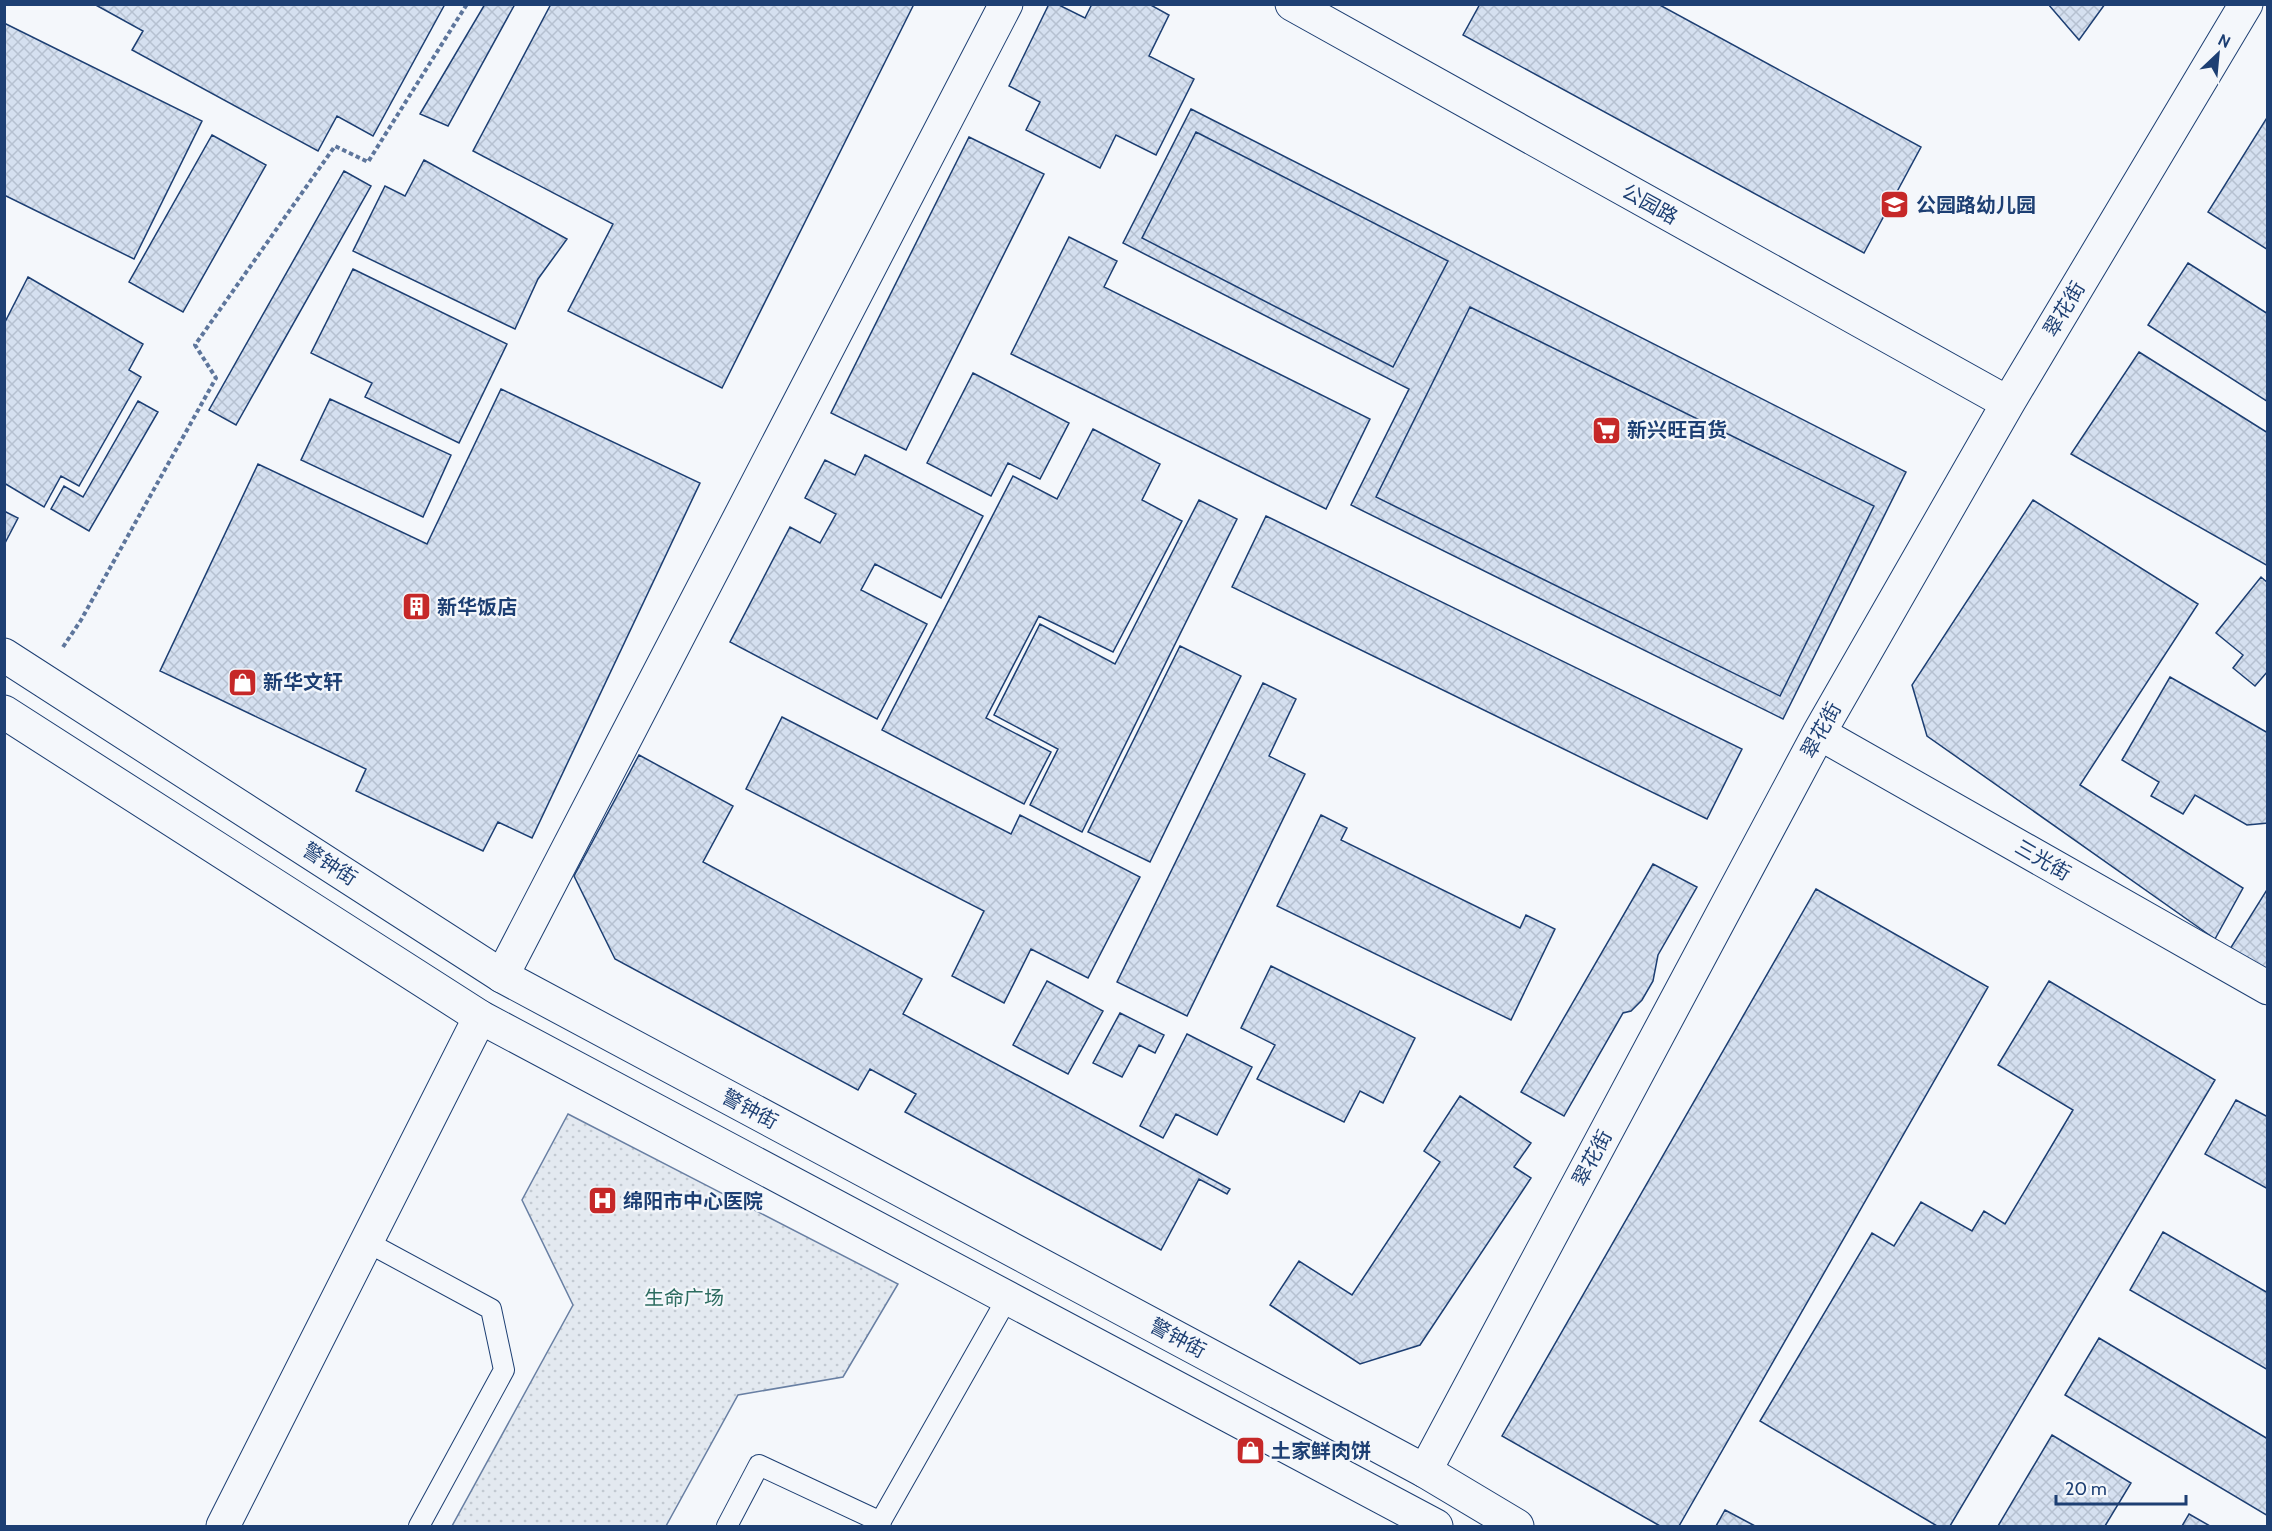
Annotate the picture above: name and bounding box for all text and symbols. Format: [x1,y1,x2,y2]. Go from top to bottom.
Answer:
north arrow [2188,24,2248,84]
text: N [2215,30,2234,52]
street label: 公园路 [1618,179,1682,229]
school or university icon: 公园路幼儿园 [1879,189,1911,221]
place label: 公园路幼儿园 [1916,193,2036,217]
street label: 翠花街 [2038,277,2090,341]
supermarket icon: 新兴旺百货 [1590,414,1622,446]
place label: 新兴旺百货 [1627,418,1727,442]
building icon: 新华饭店 [400,591,432,623]
place label: 新华饭店 [437,595,517,619]
shop icon: 新华文轩 [226,666,258,698]
place label: 新华文轩 [263,670,343,694]
street label: 翠花街 [1796,698,1846,762]
street label: 三光街 [2011,835,2075,885]
street label: 警钟街 [298,838,362,890]
street label: 警钟街 [718,1084,782,1134]
street label: 翠花街 [1567,1126,1617,1190]
hospital icon: 绵阳市中心医院 [586,1185,618,1217]
place label: 绵阳市中心医院 [623,1189,763,1213]
park label: 生命广场 [644,1286,724,1310]
street label: 警钟街 [1146,1313,1210,1363]
shop icon: 土家鲜肉饼 [1234,1435,1266,1467]
place label: 土家鲜肉饼 [1271,1439,1371,1463]
scale bar [2056,1468,2186,1506]
text: 20 m [2065,1478,2107,1500]

